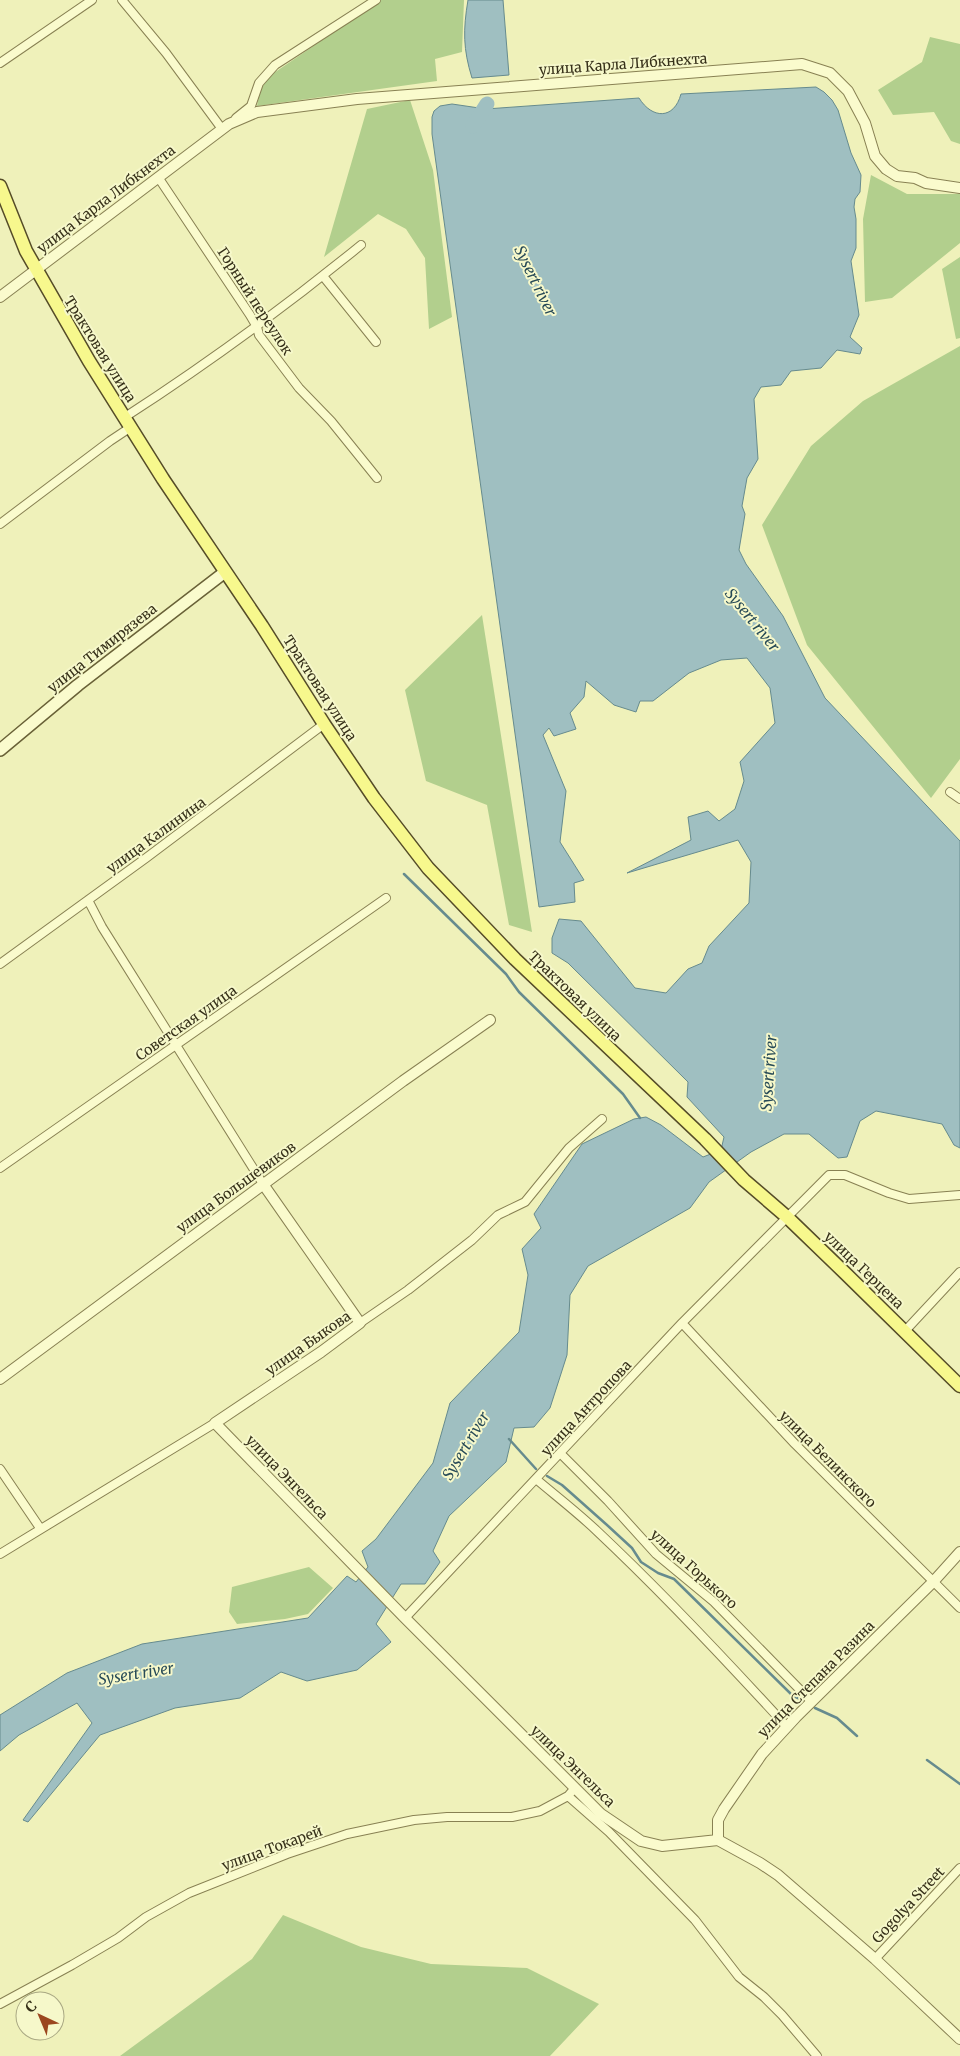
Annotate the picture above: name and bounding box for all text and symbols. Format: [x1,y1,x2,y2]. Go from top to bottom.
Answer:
street label: улица Карла Либкнехта [538,49,708,79]
street label: улица Карла Либкнехта [33,141,179,257]
water label: Sysert river [510,243,561,320]
street label: Горный переулок [213,244,297,359]
street label: Трактовая улица [60,292,140,406]
water label: Sysert river [721,584,784,656]
street label: улица Тимирязева [44,599,161,696]
street label: Трактовая улица [279,632,361,745]
street label: улица Калинина [103,793,210,877]
street label: Трактовая улица [525,947,626,1045]
street label: Советская улица [132,981,241,1065]
water label: Sysert river [756,1034,781,1111]
street label: улица Большевиков [173,1138,299,1236]
street label: улица Герцена [820,1227,908,1313]
street label: улица Быкова [262,1307,355,1379]
street label: улица Антропова [537,1356,635,1460]
street label: улица Белинского [776,1407,880,1511]
water label: Sysert river [438,1408,494,1483]
street label: улица Энгельса [242,1431,332,1523]
street label: улица Горького [647,1525,741,1613]
street label: улица Степана Разина [754,1616,879,1741]
water label: Sysert river [97,1658,176,1689]
street label: улица Энгельса [527,1721,619,1811]
street label: улица Токарей [219,1821,325,1875]
street label: Gogolya Street [868,1863,948,1947]
north arrow [15,1991,65,2041]
text: С [21,1997,41,2016]

